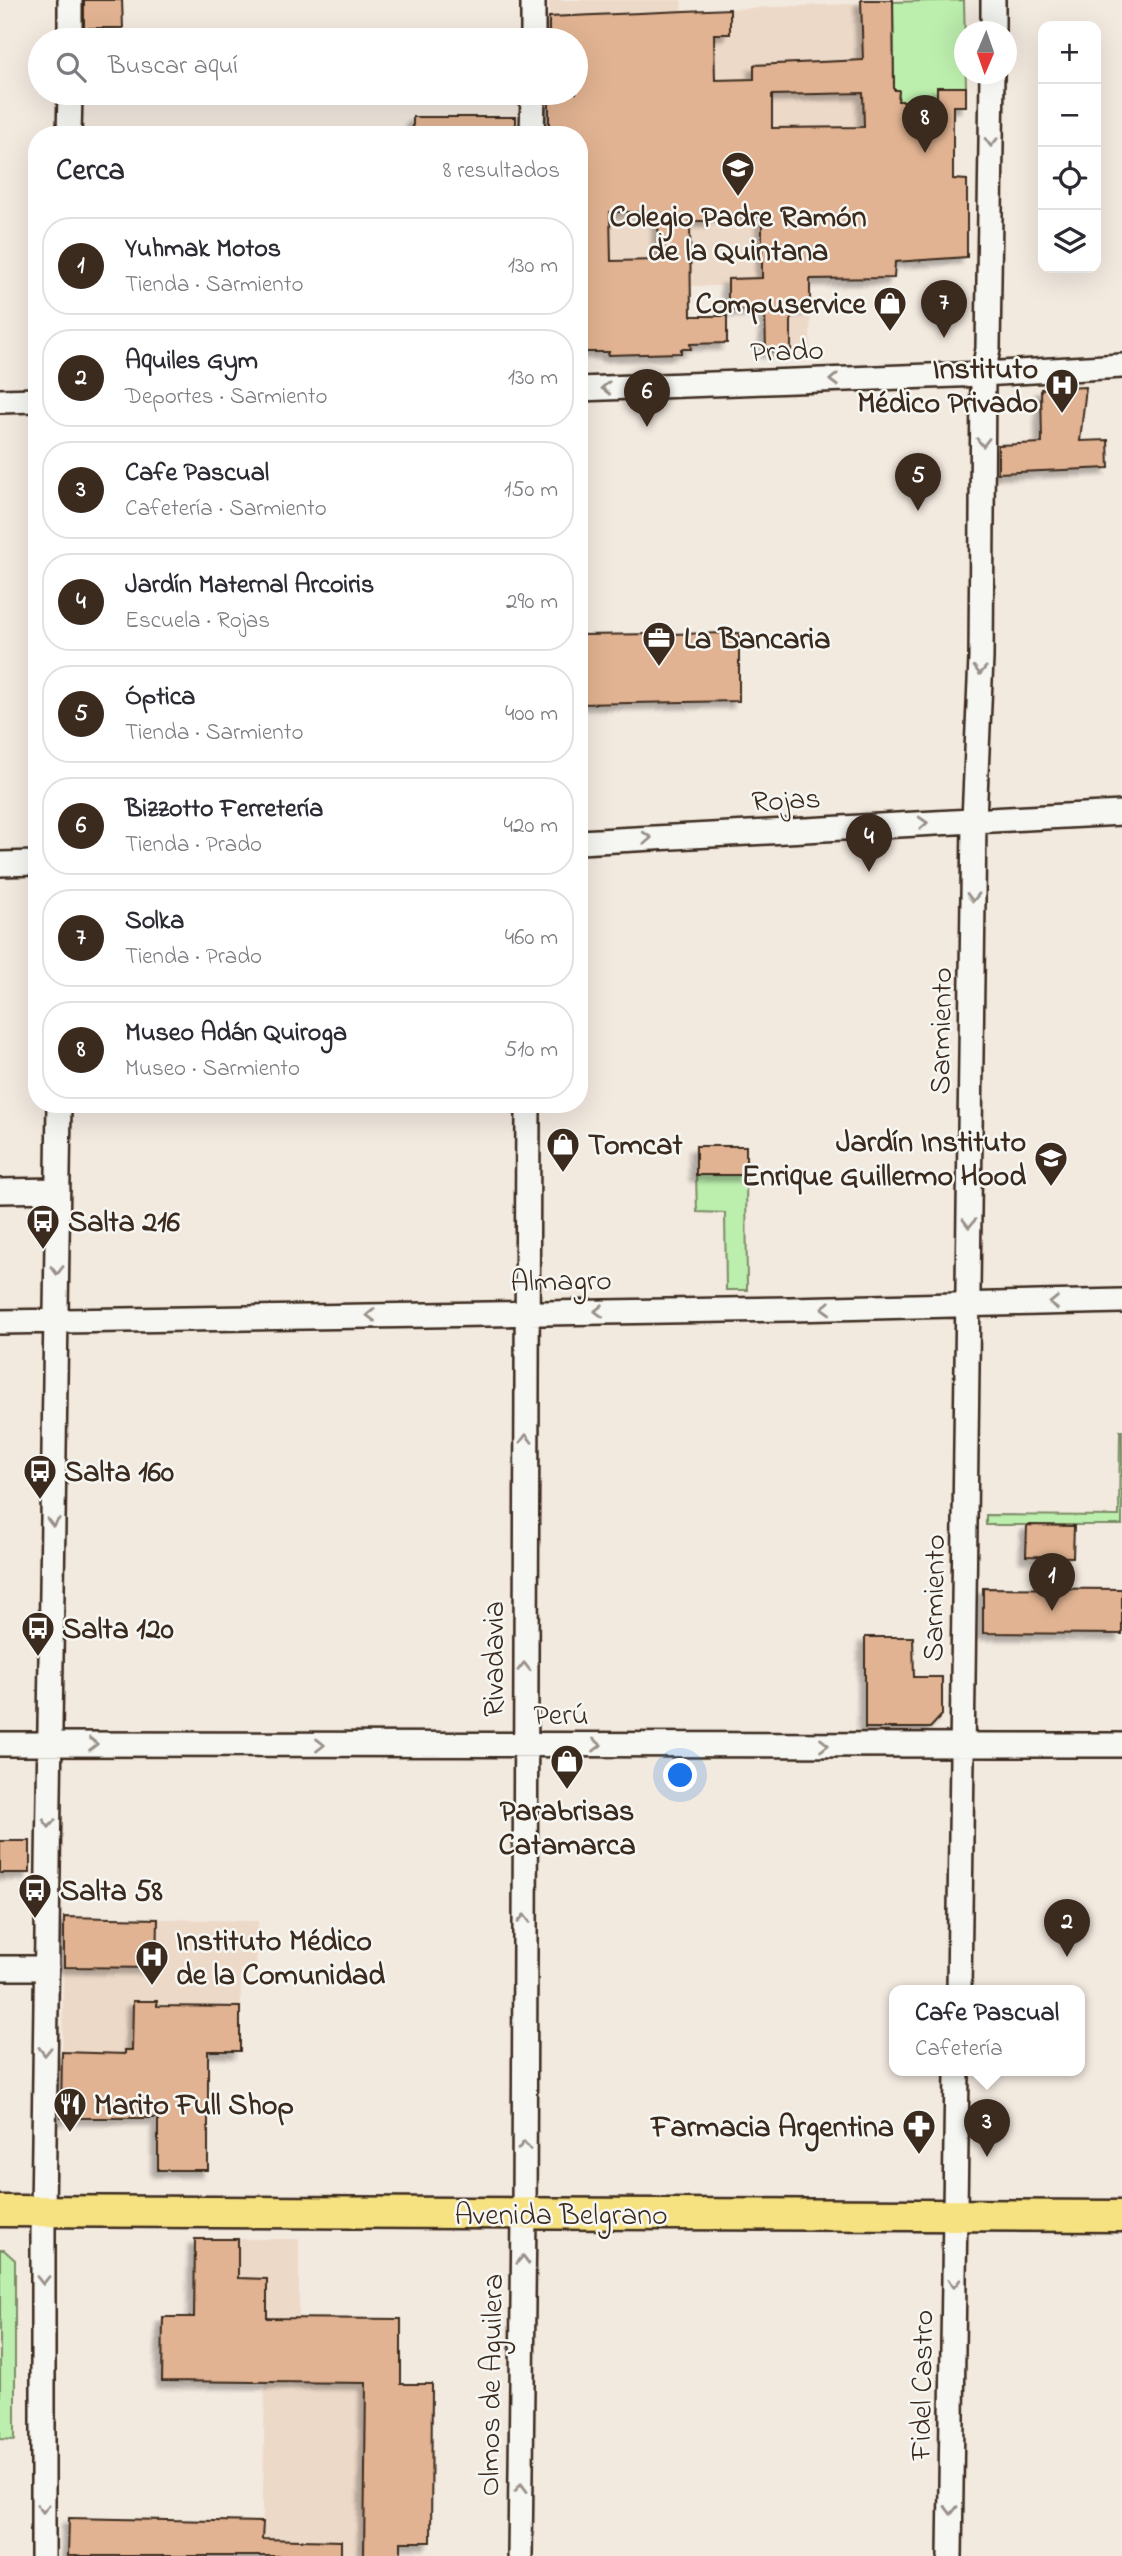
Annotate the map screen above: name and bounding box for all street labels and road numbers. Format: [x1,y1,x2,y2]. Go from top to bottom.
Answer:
street label: Prado [750,330,825,376]
street label: Rojas [751,778,822,826]
street label: Sarmiento [920,967,966,1095]
street label: Almagro [510,1260,612,1306]
street label: Sarmiento [913,1534,959,1662]
street label: Rivadavia [474,1601,518,1717]
street label: Perú [533,1695,589,1739]
street label: Avenida Belgrano [454,2195,668,2239]
street label: Olmos de Aguilera [469,2273,517,2497]
street label: Fidel Castro [901,2309,947,2462]

